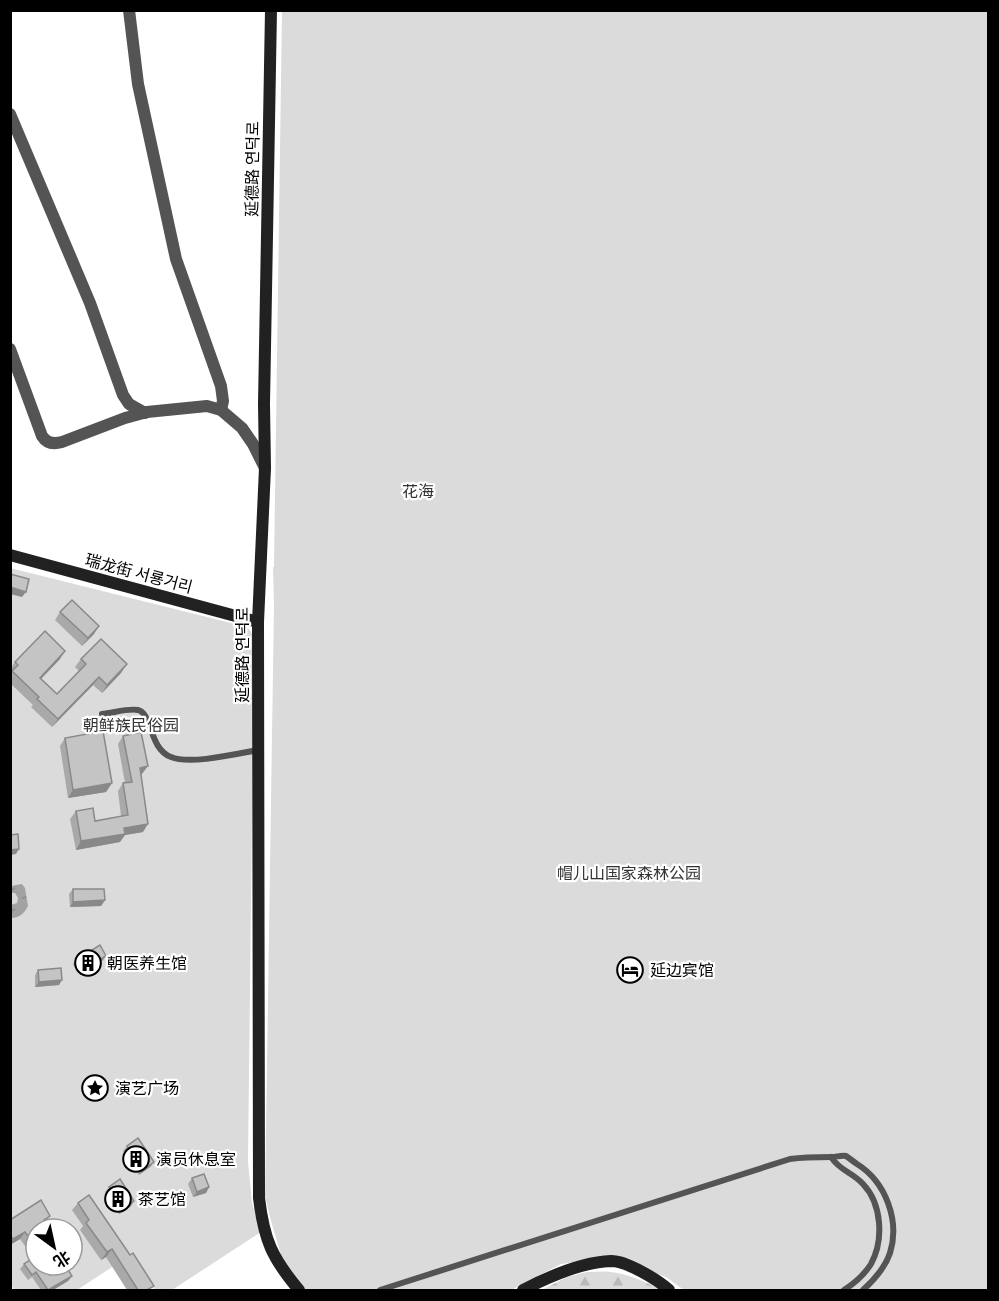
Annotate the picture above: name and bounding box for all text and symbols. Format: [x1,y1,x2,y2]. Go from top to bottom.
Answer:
street label: 延德路 연덕로 [242,121,262,217]
park label: 花海 [402,482,434,500]
street label: 瑞龙街 서룡거리 [83,550,195,596]
street label: 延德路 연덕로 [233,607,251,703]
park label: 朝鲜族民俗园 [83,716,179,734]
park label: 帽儿山国家森林公园 [557,864,701,882]
building icon: 朝医养生馆 [73,948,103,978]
place label: 朝医养生馆 [107,954,187,972]
hotel icon: 延边宾馆 [615,955,645,985]
place label: 延边宾馆 [650,961,714,979]
place icon: 演艺广场 [80,1073,110,1103]
place label: 演艺广场 [115,1079,179,1097]
building icon: 演员休息室 [121,1144,151,1174]
place label: 演员休息室 [156,1150,236,1168]
building icon: 茶艺馆 [103,1184,133,1214]
place label: 茶艺馆 [138,1190,186,1208]
north arrow [24,1217,84,1277]
text: 北 [51,1248,74,1271]

